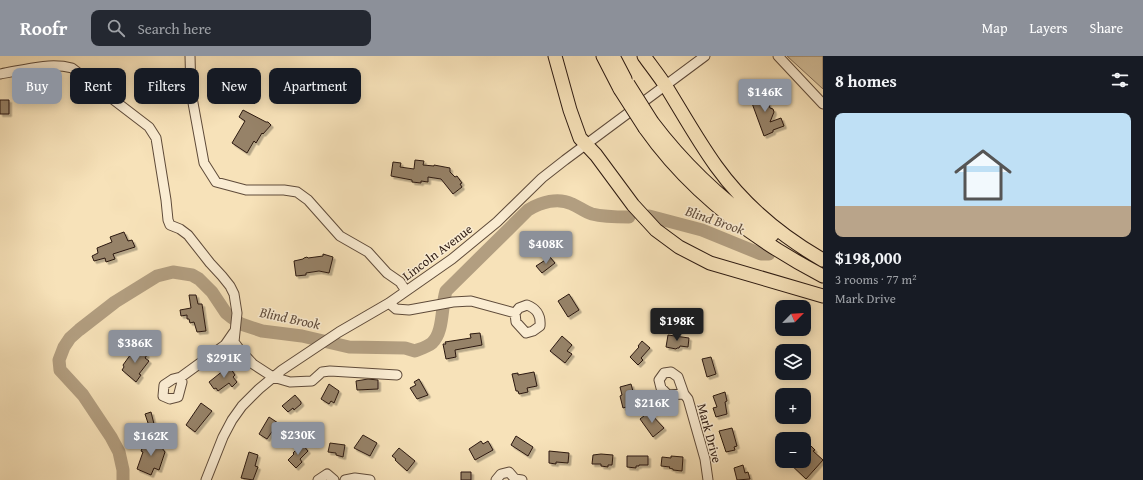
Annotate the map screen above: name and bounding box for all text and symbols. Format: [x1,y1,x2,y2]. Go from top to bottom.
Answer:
search box [91,10,371,46]
text: Roofr [20,14,67,42]
icon: search [105,17,127,39]
text: Search here [137,18,211,39]
text: Map [982,18,1008,38]
text: Layers [1030,18,1068,38]
text: Share [1090,18,1123,38]
chip: Buy [12,68,62,104]
chip: Rent [70,68,126,104]
chip: Filters [134,68,199,104]
chip: New [207,68,261,104]
chip: Apartment [269,68,361,104]
text: 8 homes [835,68,897,93]
icon: filters [1109,69,1131,91]
pin: $146K [737,79,793,113]
text: $146K [747,82,783,101]
icon: home [947,139,1019,211]
water label: Blind Brook [682,200,748,240]
street label: Lincoln Avenue [398,220,476,285]
pin: $408K [518,231,574,265]
text: $408K [528,234,564,253]
text: $198,000 [835,245,901,270]
text: 3 rooms · 77 m² [835,270,917,289]
text: Mark Drive [835,289,896,308]
north arrow [775,300,811,336]
map controls [775,300,811,468]
water label: Blind Brook [257,302,323,334]
pin: $198K [649,308,705,342]
text: $198K [659,311,695,330]
pin: $386K [107,330,163,364]
text: $386K [117,333,153,352]
button: layers [775,344,811,380]
pin: $291K [196,345,252,379]
text: $291K [206,348,242,367]
button: + [775,388,811,424]
pin: $216K [624,390,680,424]
text: $216K [634,393,670,412]
street label: Mark Drive [692,401,727,465]
pin: $230K [270,422,326,456]
pin: $162K [123,423,179,457]
text: $230K [280,425,316,444]
text: $162K [133,426,169,445]
button: − [775,432,811,468]

